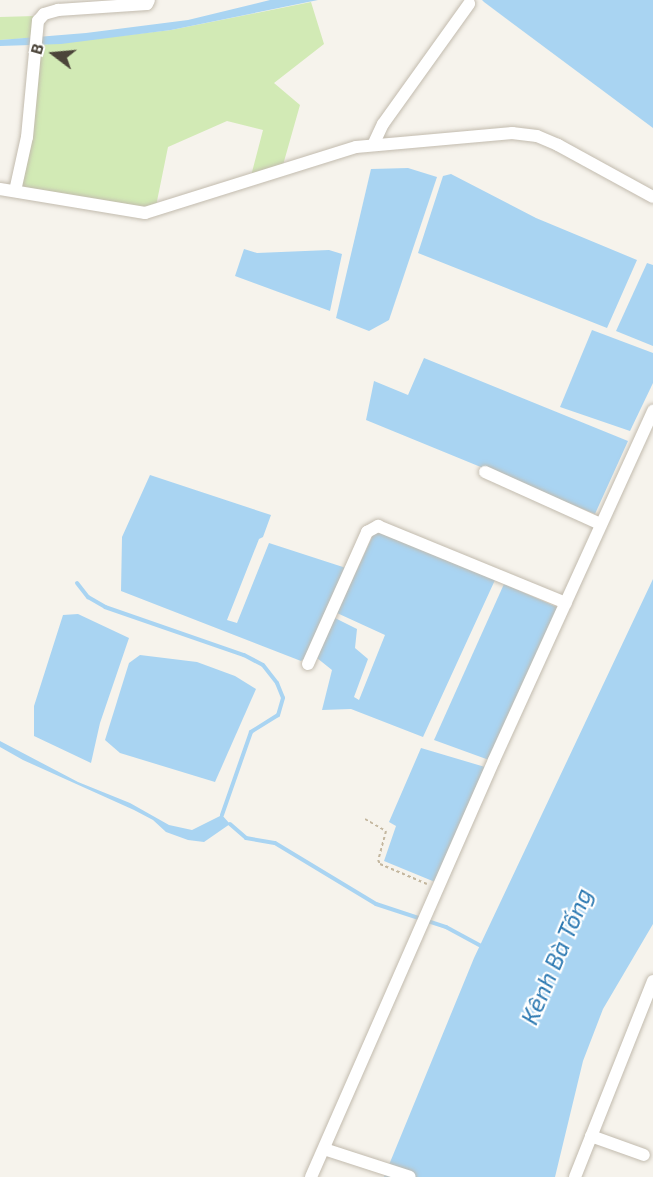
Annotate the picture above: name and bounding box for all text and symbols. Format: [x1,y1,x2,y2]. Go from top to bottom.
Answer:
north arrow [24,24,84,84]
text: B [26,41,47,56]
water label: Kênh Bà Tống [514,883,598,1029]

